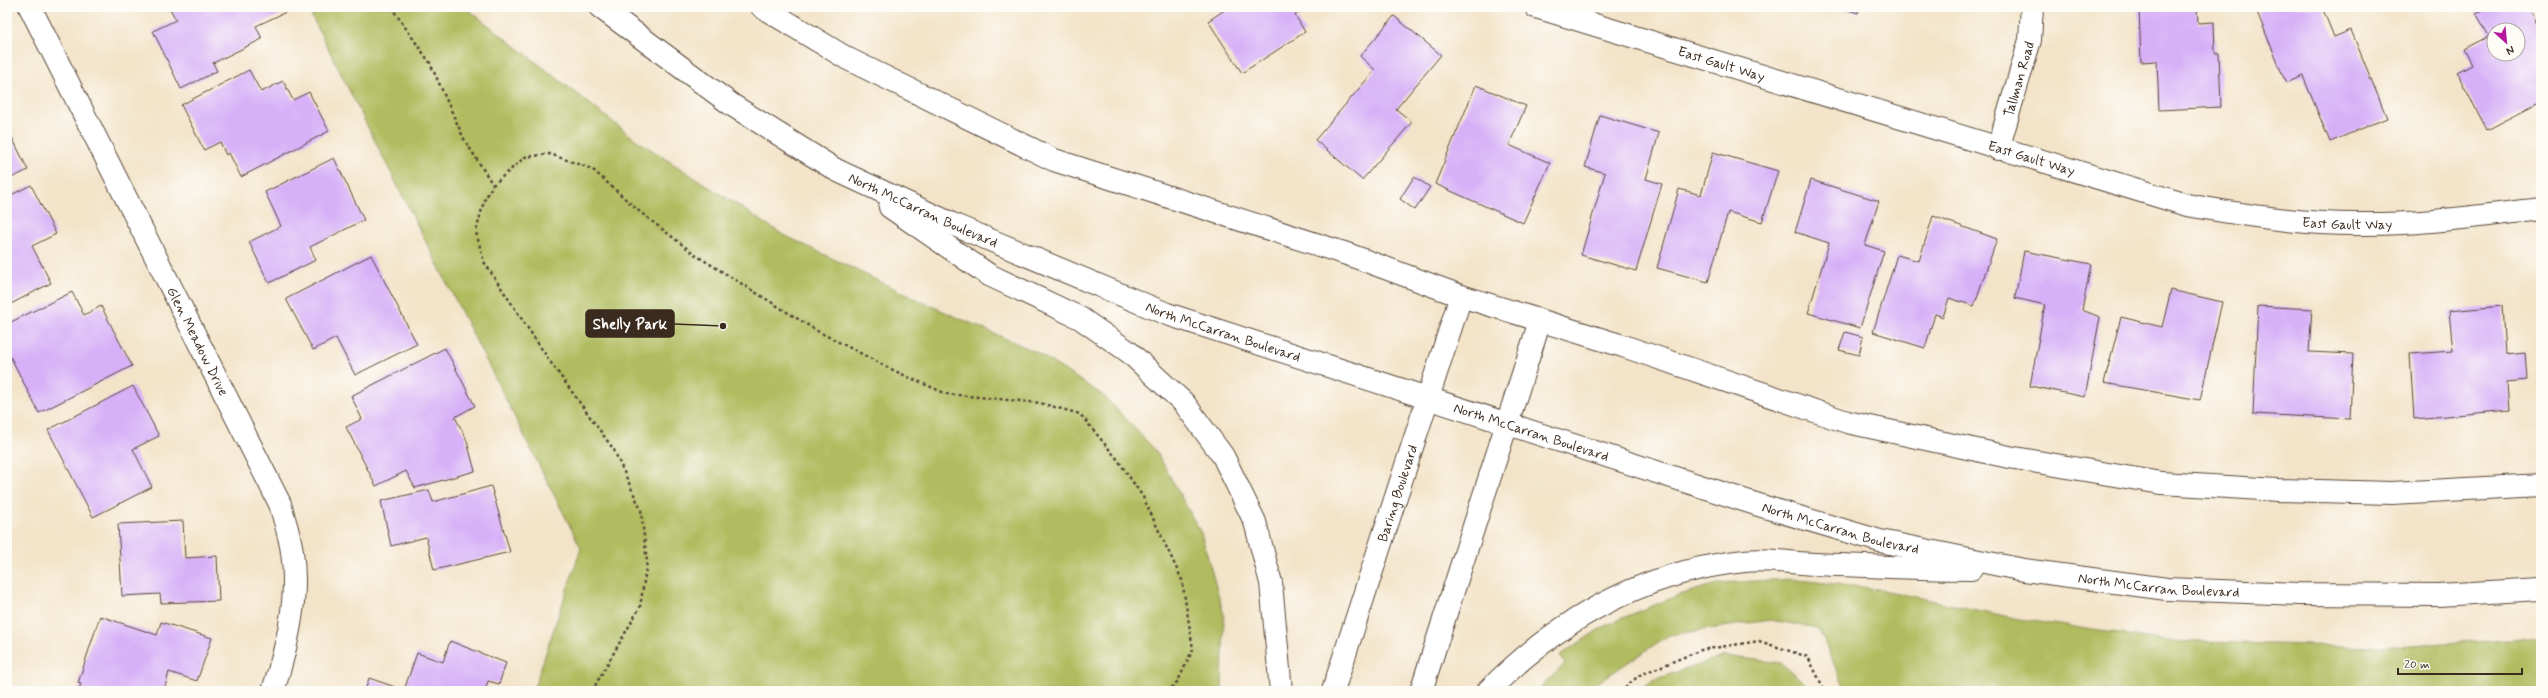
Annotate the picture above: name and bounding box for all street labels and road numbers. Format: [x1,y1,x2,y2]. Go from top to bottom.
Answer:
street label: Tallman Road [2000,39,2039,119]
street label: East Gault Way [1676,43,1767,86]
street label: East Gault Way [1986,137,2077,180]
street label: North McCarran Boulevard [845,169,1000,252]
street label: East Gault Way [2301,214,2393,234]
street label: Glen Meadow Drive [162,284,232,399]
street label: North McCarran Boulevard [1143,298,1303,366]
street label: North McCarran Boulevard [1451,399,1611,466]
street label: Baring Boulevard [1374,442,1422,544]
street label: North McCarran Boulevard [1760,499,1920,559]
street label: North McCarran Boulevard [2077,569,2240,602]

